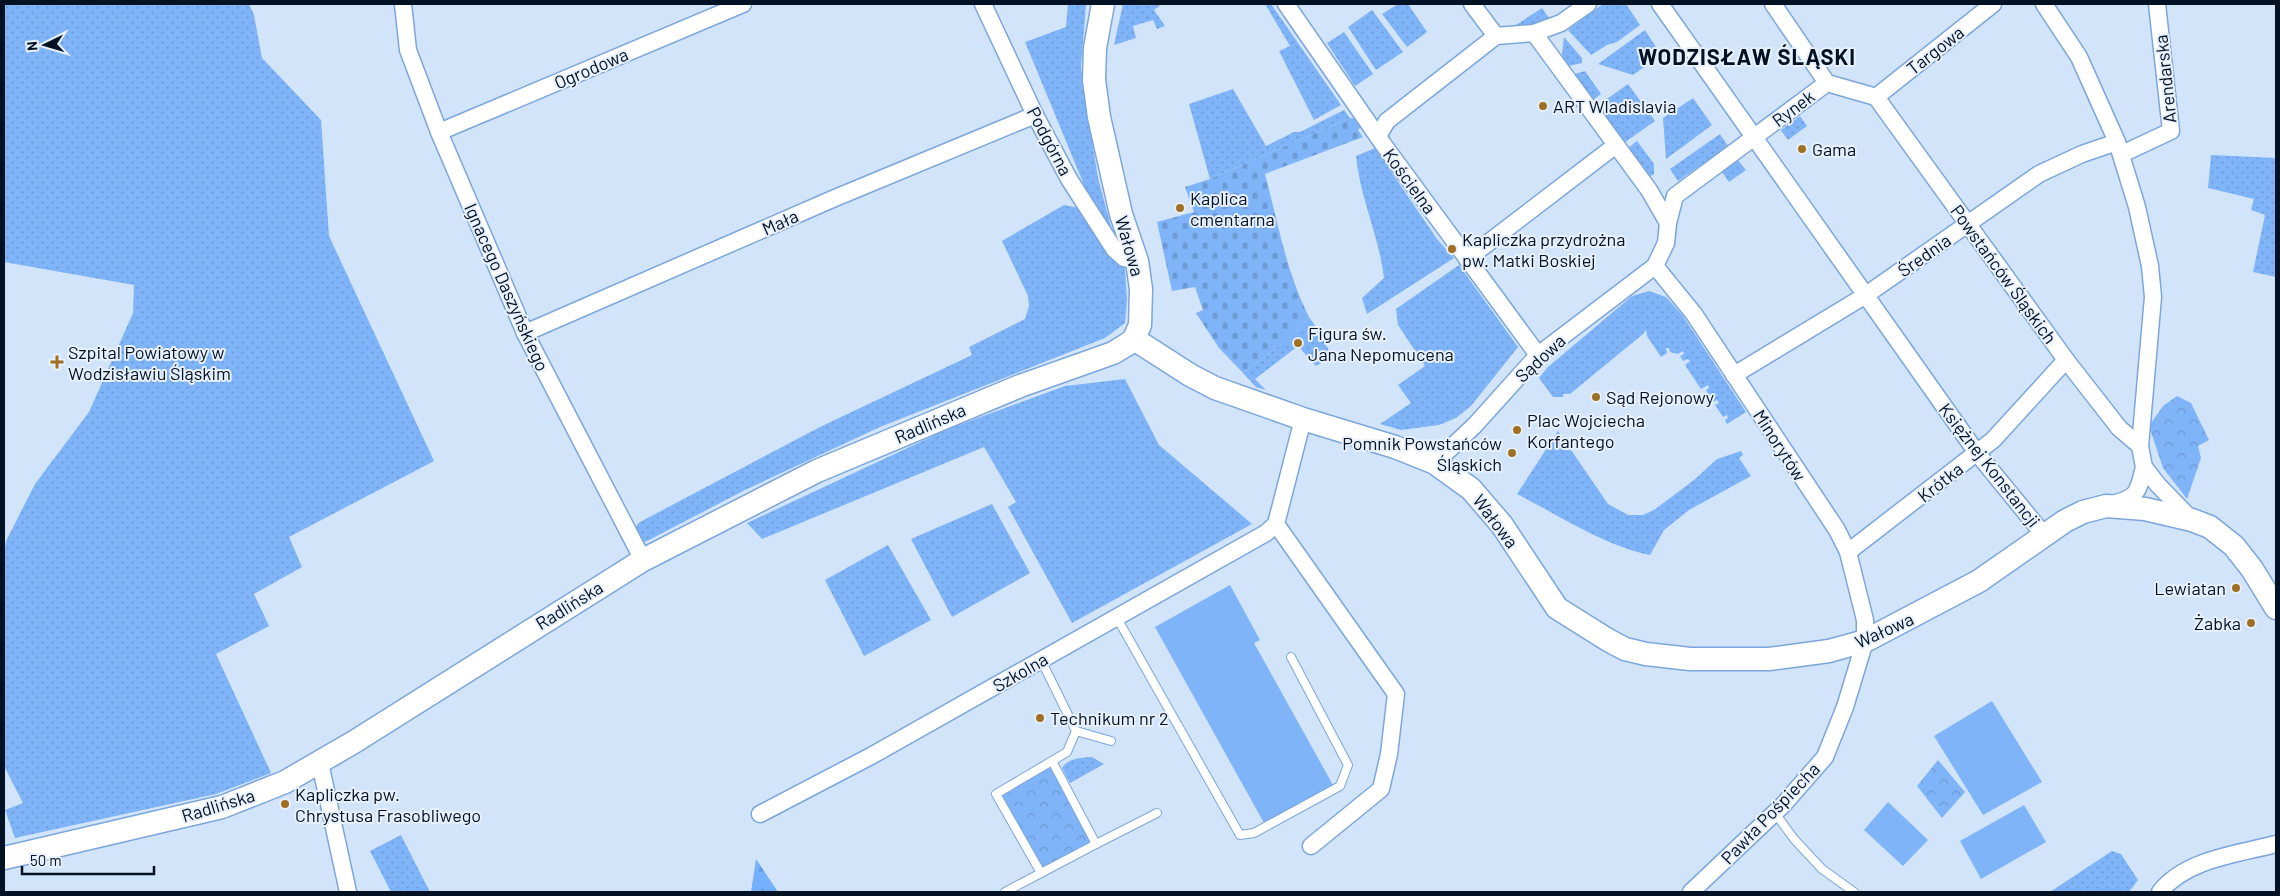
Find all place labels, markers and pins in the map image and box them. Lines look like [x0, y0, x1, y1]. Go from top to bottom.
place label: ART Wladislavia [1553, 95, 1677, 117]
marker: ART Wladislavia [1537, 100, 1549, 112]
place label: Gama [1812, 138, 1856, 160]
marker: Gama [1796, 143, 1808, 155]
place label: Kaplica cmentarna [1190, 187, 1275, 230]
marker: Kaplica cmentarna [1174, 202, 1186, 214]
place label: Kapliczka przydrożna pw. Matki Boskiej [1462, 228, 1626, 271]
marker: Kapliczka przydrożna pw. Matki Boskiej [1446, 243, 1458, 255]
place label: Figura św. Jana Nepomucena [1308, 322, 1454, 365]
marker: Figura św. Jana Nepomucena [1292, 337, 1304, 349]
place label: Szpital Powiatowy w Wodzisławiu Śląskim [68, 341, 231, 384]
marker: Szpital Powiatowy w Wodzisławiu Śląskim [50, 355, 64, 369]
place label: Sąd Rejonowy [1606, 386, 1714, 408]
marker: Sąd Rejonowy [1590, 391, 1602, 403]
place label: Plac Wojciecha Korfantego [1527, 409, 1645, 452]
marker: Plac Wojciecha Korfantego [1511, 424, 1523, 436]
place label: Pomnik Powstańców Śląskich [1342, 432, 1502, 475]
marker: Pomnik Powstańców Śląskich [1506, 447, 1518, 459]
place label: Lewiatan [2154, 577, 2226, 599]
marker: Lewiatan [2230, 582, 2242, 594]
place label: Żabka [2194, 612, 2241, 634]
marker: Żabka [2245, 617, 2257, 629]
place label: Technikum nr 2 [1050, 707, 1169, 729]
marker: Technikum nr 2 [1034, 712, 1046, 724]
place label: Kapliczka pw. Chrystusa Frasobliwego [295, 783, 481, 826]
marker: Kapliczka pw. Chrystusa Frasobliwego [279, 798, 291, 810]

